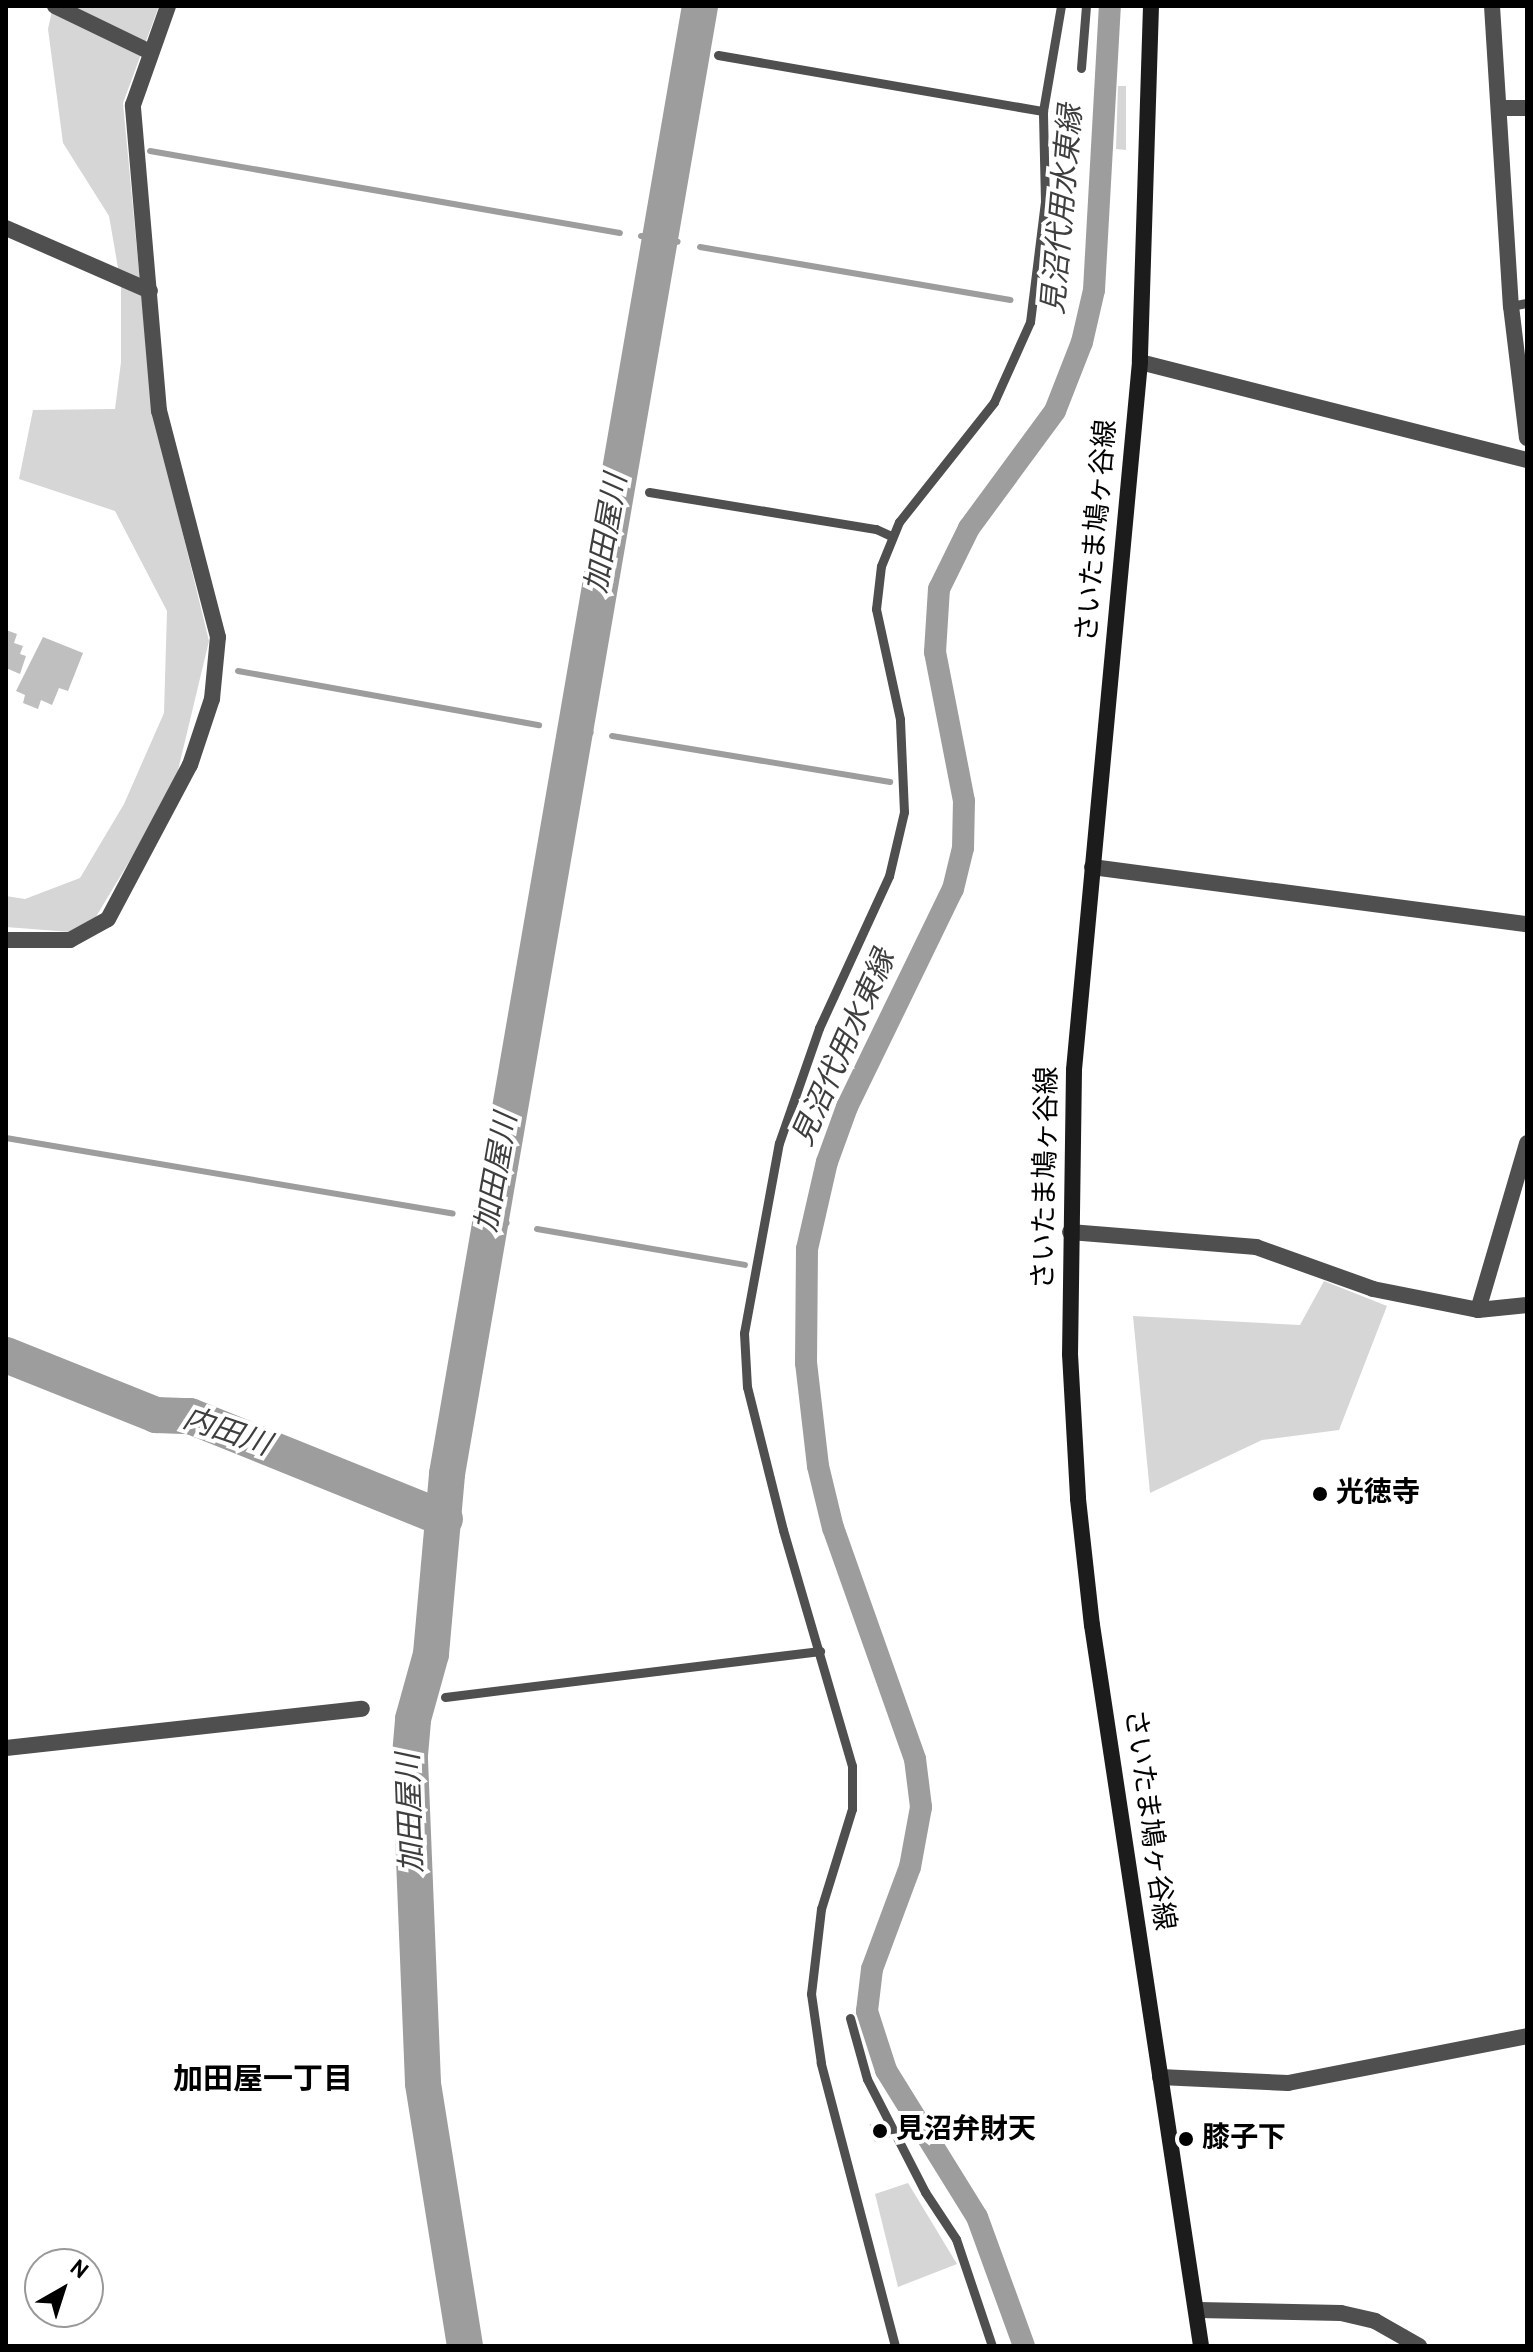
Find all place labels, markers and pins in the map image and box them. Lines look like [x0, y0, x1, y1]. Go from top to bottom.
place label: 光徳寺 [1336, 1477, 1420, 1511]
marker: 光徳寺 [1311, 1485, 1329, 1503]
place label: 見沼弁財天 [896, 2114, 1036, 2148]
marker: 見沼弁財天 [871, 2122, 889, 2140]
place label: 膝子下 [1202, 2122, 1286, 2156]
marker: 膝子下 [1177, 2130, 1195, 2148]

